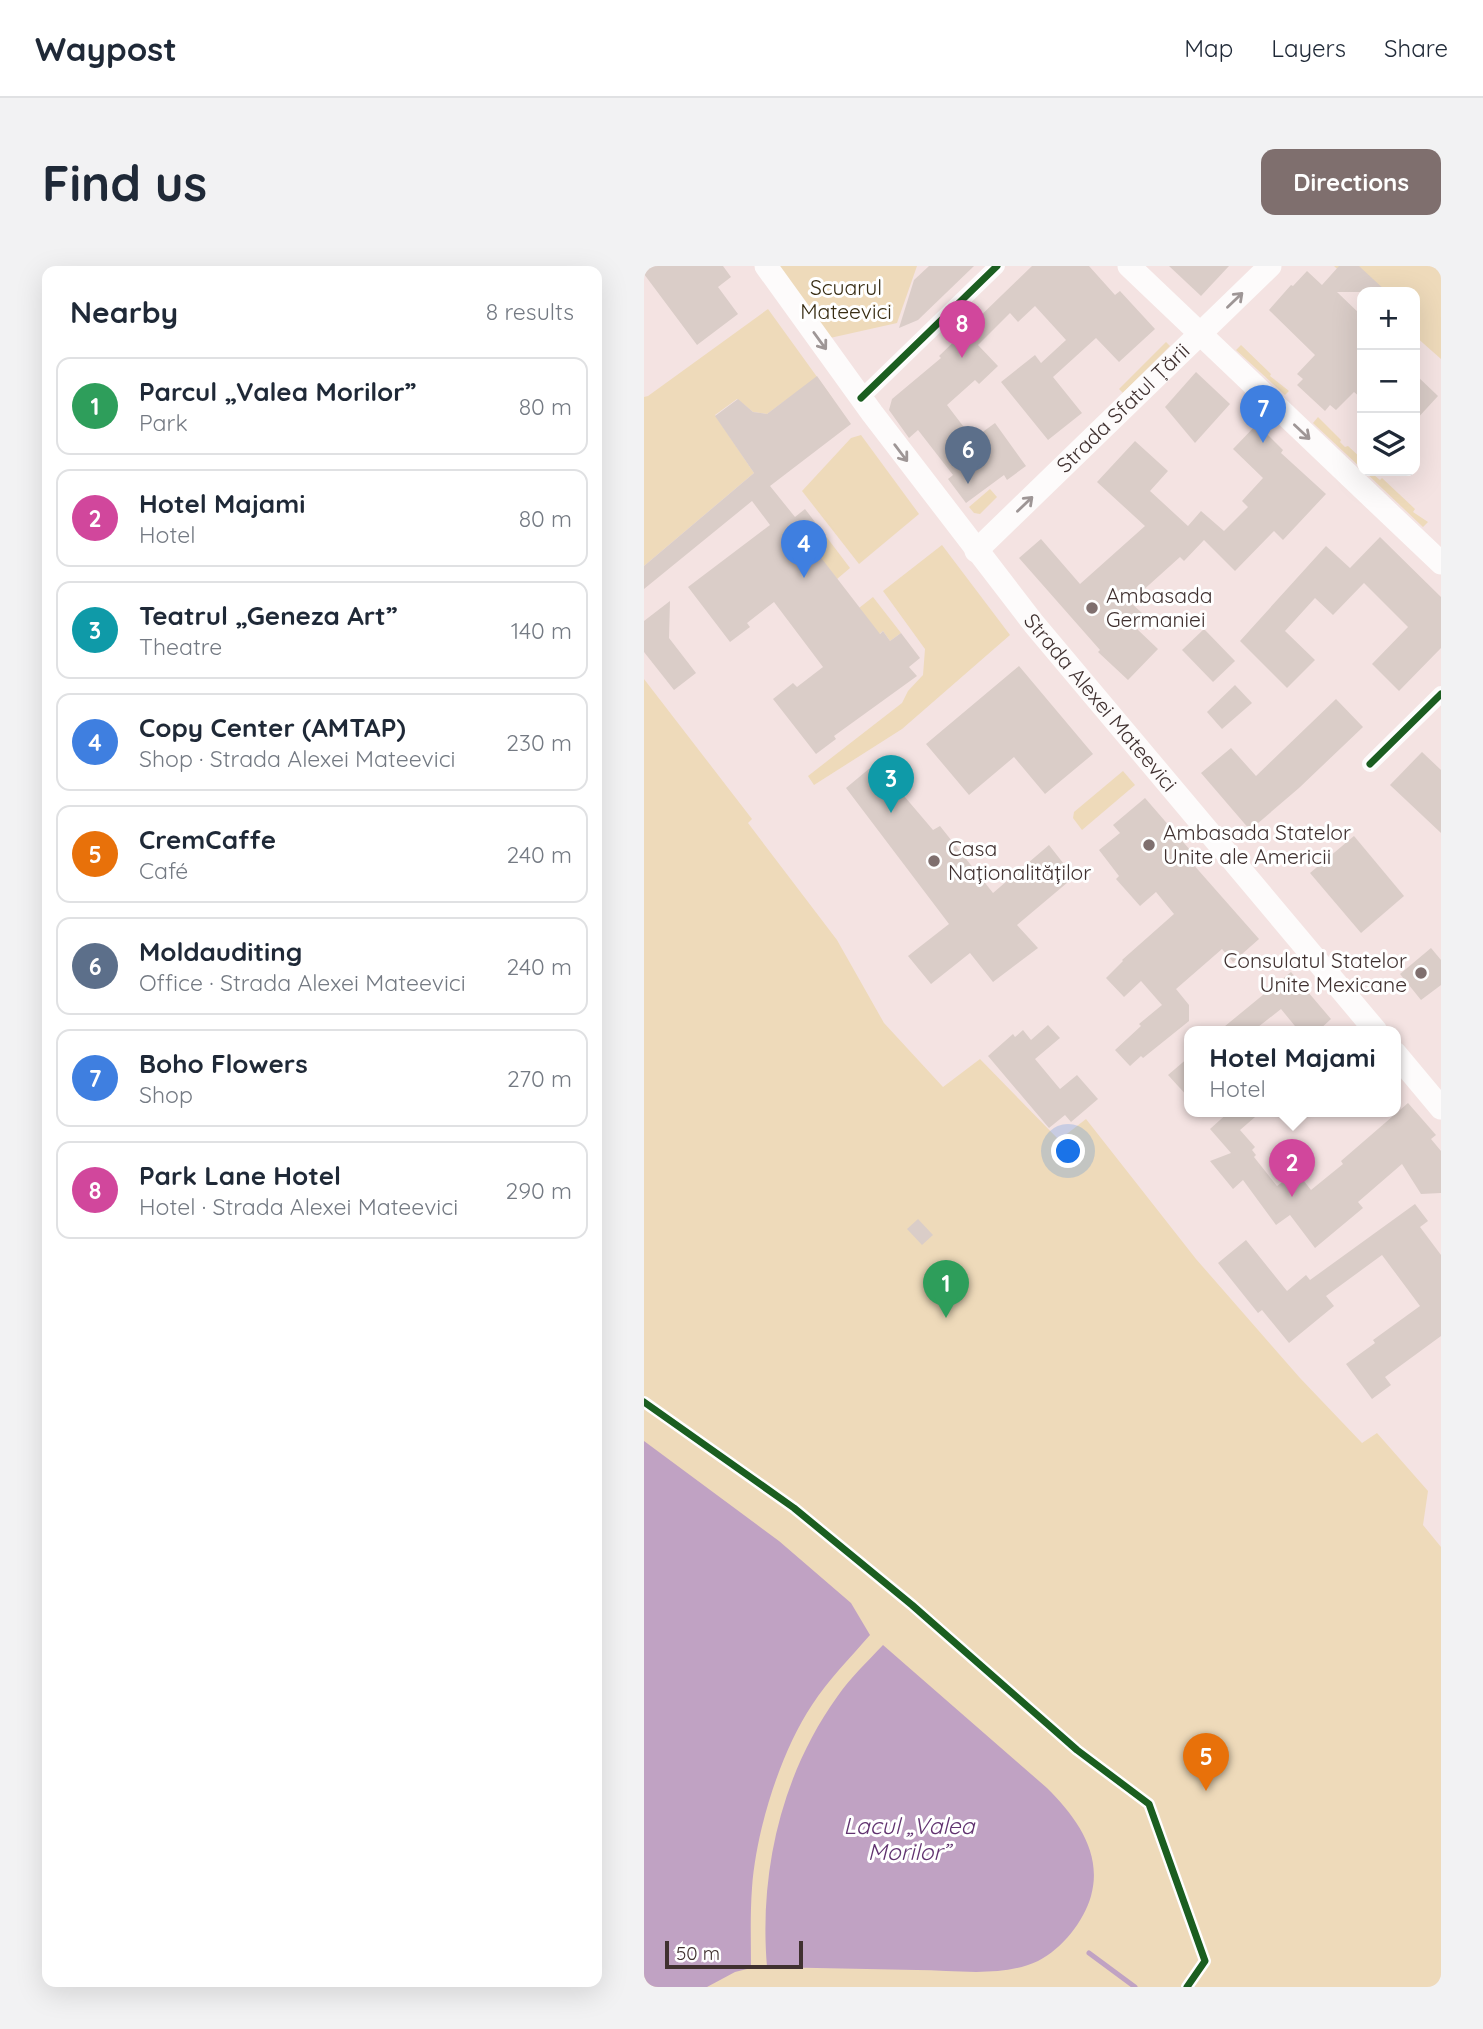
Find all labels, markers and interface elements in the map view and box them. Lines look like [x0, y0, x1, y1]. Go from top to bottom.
text: Waypost [35, 28, 177, 69]
text: Map [1184, 33, 1233, 63]
text: Layers [1271, 33, 1346, 63]
text: Share [1384, 33, 1448, 63]
button: Directions [1261, 149, 1441, 215]
text: Find us [42, 152, 207, 213]
park label: Scuarul Mateevici [800, 274, 892, 324]
map controls [1357, 287, 1420, 476]
button: + [1357, 287, 1420, 350]
one-way arrow [1226, 292, 1243, 309]
text: Nearby [70, 293, 178, 331]
text: 8 results [486, 297, 574, 326]
pin: 8 [939, 300, 985, 358]
one-way arrow [813, 331, 827, 350]
street label: Strada Sfatul Țării [1051, 337, 1194, 478]
button: − [1357, 350, 1420, 413]
text: Parcul „Valea Morilor” [139, 375, 416, 408]
pin: 7 [1240, 385, 1286, 443]
text: 1 [91, 392, 99, 421]
text: 80 m [519, 392, 572, 421]
text: Park [139, 408, 188, 437]
button: layers [1357, 413, 1420, 476]
one-way arrow [1294, 423, 1311, 440]
pin: 6 [945, 426, 991, 484]
one-way arrow [894, 443, 909, 461]
text: Hotel Majami [139, 487, 305, 520]
one-way arrow [1016, 495, 1033, 512]
text: 2 [88, 504, 102, 533]
text: 80 m [519, 504, 572, 533]
text: Hotel [139, 520, 195, 549]
pin: 4 [781, 520, 827, 578]
place label: Ambasada Germaniei [1106, 582, 1212, 632]
text: Teatrul „Geneza Art” [139, 599, 398, 632]
marker: Ambasada Germaniei [1084, 600, 1100, 616]
street label: Strada Alexei Mateevici [1019, 608, 1183, 796]
text: 3 [89, 616, 101, 645]
text: 140 m [511, 616, 572, 645]
text: Theatre [139, 632, 222, 661]
text: Copy Center (AMTAP) [139, 711, 406, 744]
text: 4 [88, 728, 102, 757]
text: 230 m [506, 728, 572, 757]
text: Shop · Strada Alexei Mateevici [139, 744, 456, 773]
pin: 3 [868, 755, 914, 813]
place label: Ambasada Statelor Unite ale Americii [1163, 819, 1351, 869]
text: CremCaffe [139, 823, 276, 856]
place label: Casa Naționalităților [948, 835, 1091, 885]
marker: Ambasada Statelor Unite ale Americii [1141, 837, 1157, 853]
text: 5 [88, 840, 102, 869]
text: 240 m [507, 840, 572, 869]
marker: Casa Naționalităților [926, 853, 942, 869]
text: Café [139, 856, 188, 885]
text: Moldauditing [139, 935, 302, 968]
place label: Consulatul Statelor Unite Mexicane [1224, 947, 1407, 997]
text: 6 [89, 952, 101, 981]
text: 240 m [507, 952, 572, 981]
marker: Consulatul Statelor Unite Mexicane [1413, 965, 1429, 981]
text: Office · Strada Alexei Mateevici [139, 968, 466, 997]
popup [1184, 1026, 1401, 1117]
text: Hotel Majami [1209, 1041, 1376, 1074]
text: Boho Flowers [139, 1047, 308, 1080]
text: 7 [89, 1064, 101, 1093]
text: 270 m [507, 1064, 572, 1093]
text: Hotel [1209, 1074, 1266, 1103]
text: Shop [139, 1080, 193, 1109]
your location [1051, 1134, 1085, 1168]
pin: 2 [1269, 1139, 1315, 1197]
text: Park Lane Hotel [139, 1159, 341, 1192]
text: 8 [89, 1176, 101, 1205]
text: 290 m [505, 1176, 572, 1205]
text: Hotel · Strada Alexei Mateevici [139, 1192, 458, 1221]
pin: 1 [923, 1260, 969, 1318]
pin: 5 [1183, 1733, 1229, 1791]
water label: Lacul „Valea Morilor” [843, 1811, 976, 1866]
scale bar [665, 1938, 803, 1970]
text: 50 m [676, 1941, 720, 1965]

